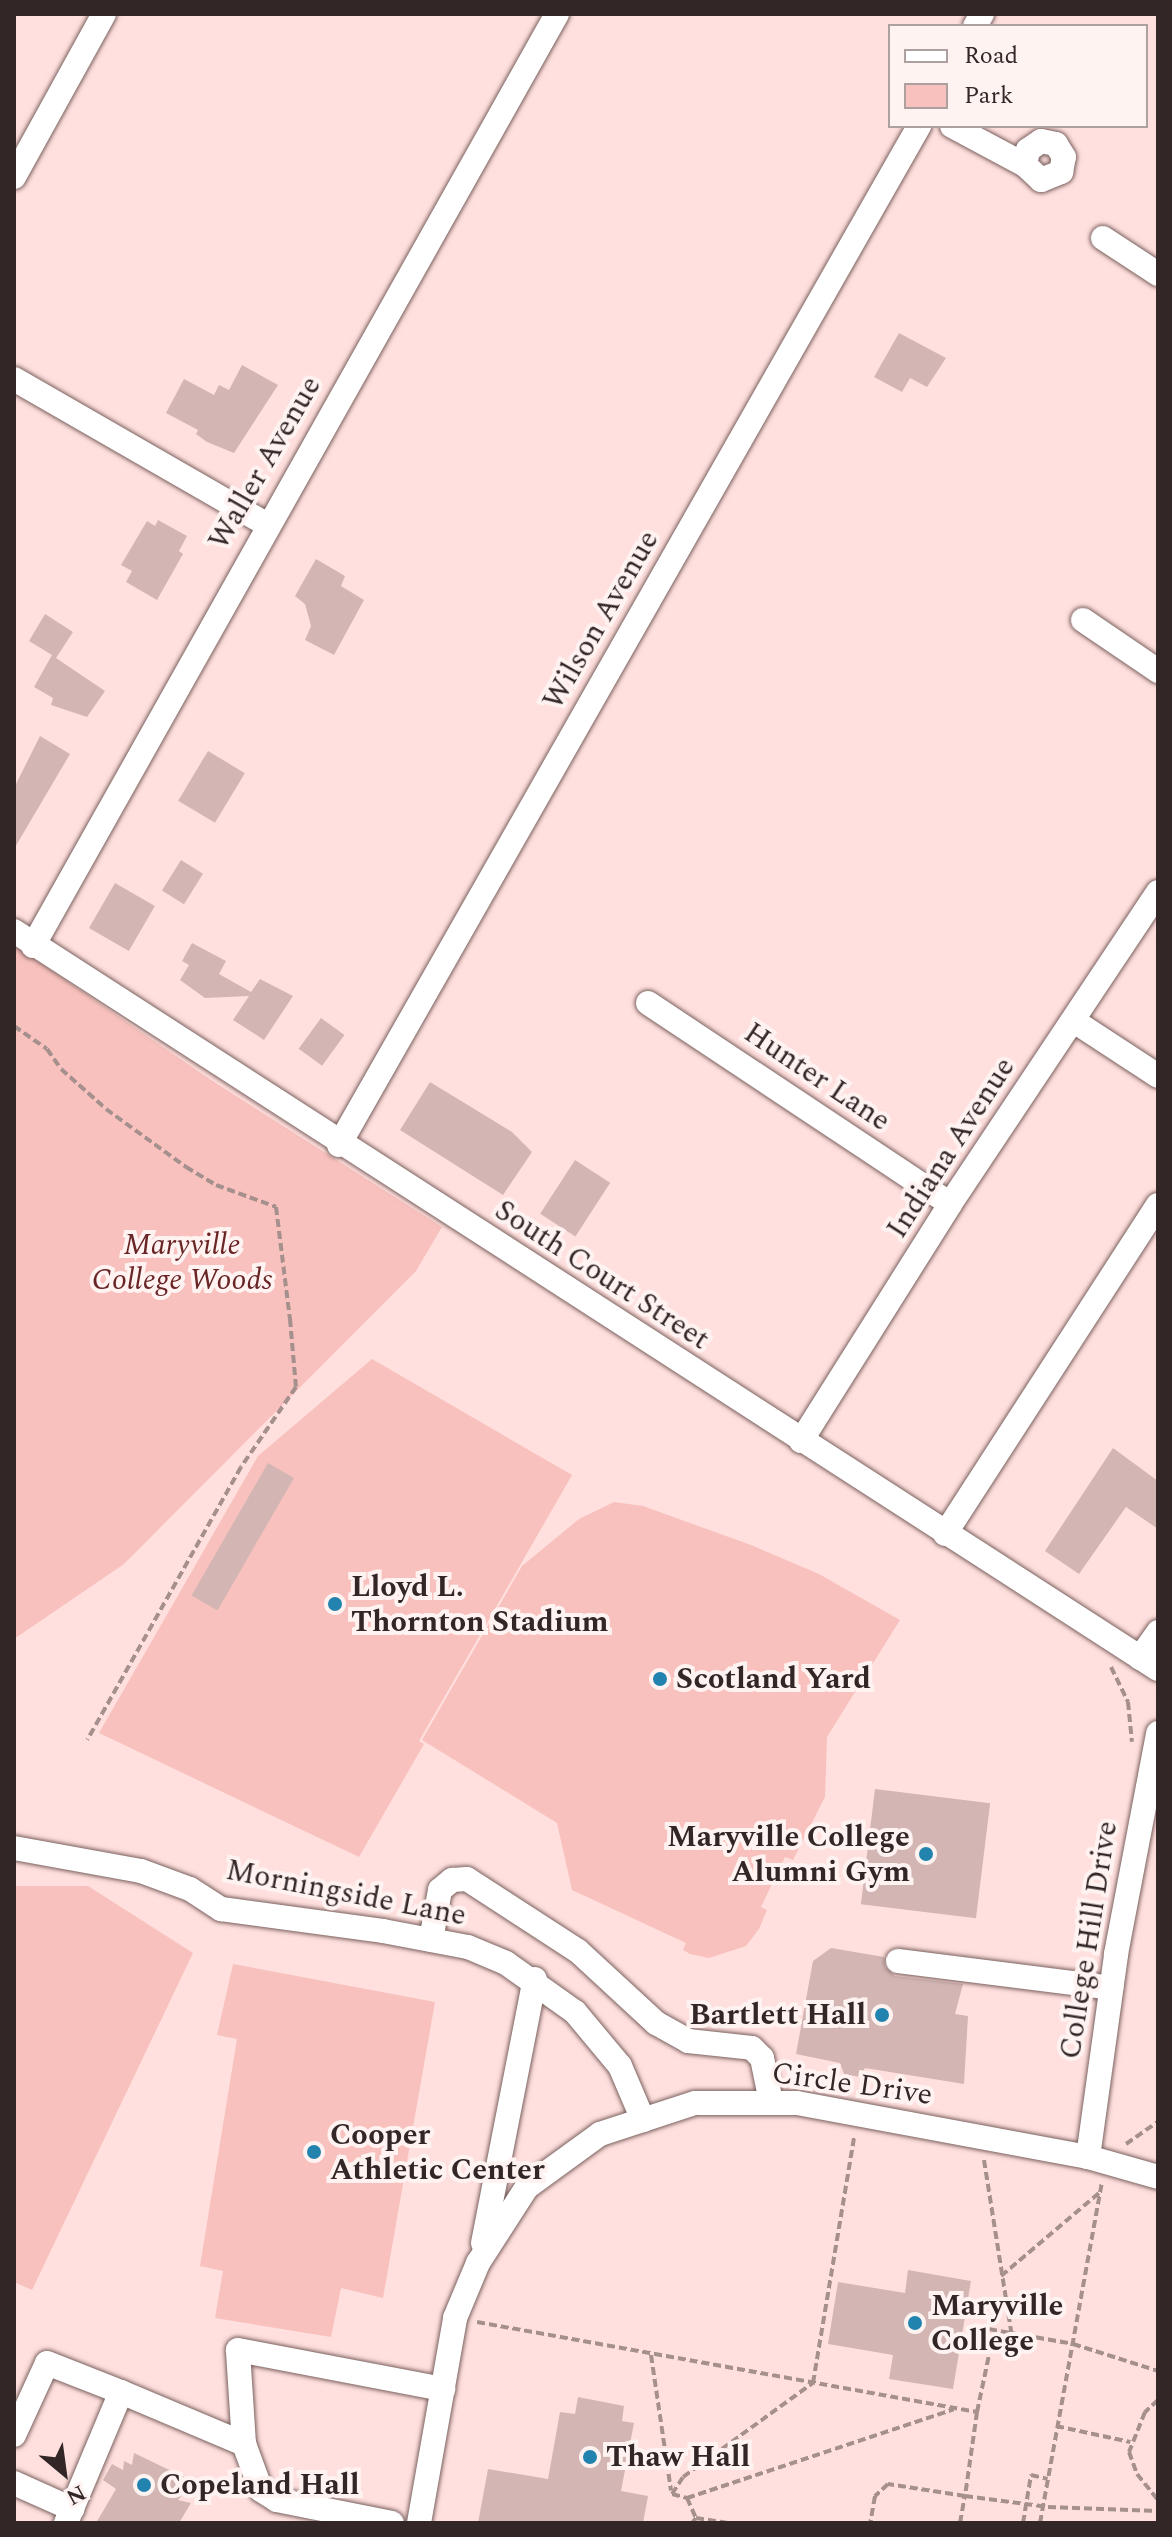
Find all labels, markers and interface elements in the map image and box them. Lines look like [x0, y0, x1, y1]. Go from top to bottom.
legend [888, 24, 1148, 128]
text: Road [964, 38, 1018, 74]
text: Park [964, 78, 1014, 114]
street label: Waller Avenue [201, 370, 329, 556]
street label: Wilson Avenue [535, 524, 667, 716]
street label: Hunter Lane [737, 1015, 897, 1139]
street label: Indiana Avenue [879, 1051, 1023, 1245]
street label: South Court Street [488, 1192, 716, 1358]
park label: Maryville College Woods [92, 1227, 272, 1298]
place label: Lloyd L. Thornton Stadium [351, 1569, 609, 1640]
marker: Lloyd L. Thornton Stadium [326, 1595, 344, 1613]
place label: Scotland Yard [676, 1661, 871, 1697]
marker: Scotland Yard [651, 1670, 669, 1688]
street label: College Hill Drive [1052, 1818, 1126, 2062]
place label: Maryville College Alumni Gym [667, 1819, 910, 1890]
marker: Maryville College Alumni Gym [917, 1845, 935, 1863]
street label: Morningside Lane [223, 1852, 469, 1934]
place label: Bartlett Hall [689, 1997, 866, 2033]
marker: Bartlett Hall [873, 2006, 891, 2024]
street label: Circle Drive [769, 2055, 935, 2113]
place label: Cooper Athletic Center [330, 2117, 545, 2188]
marker: Cooper Athletic Center [305, 2143, 323, 2161]
place label: Maryville College [931, 2288, 1063, 2358]
marker: Maryville College [906, 2314, 924, 2332]
north arrow [24, 2433, 104, 2513]
place label: Thaw Hall [606, 2439, 750, 2475]
marker: Thaw Hall [581, 2448, 599, 2466]
place label: Copeland Hall [160, 2467, 359, 2503]
text: N [60, 2476, 92, 2513]
marker: Copeland Hall [135, 2476, 153, 2494]

